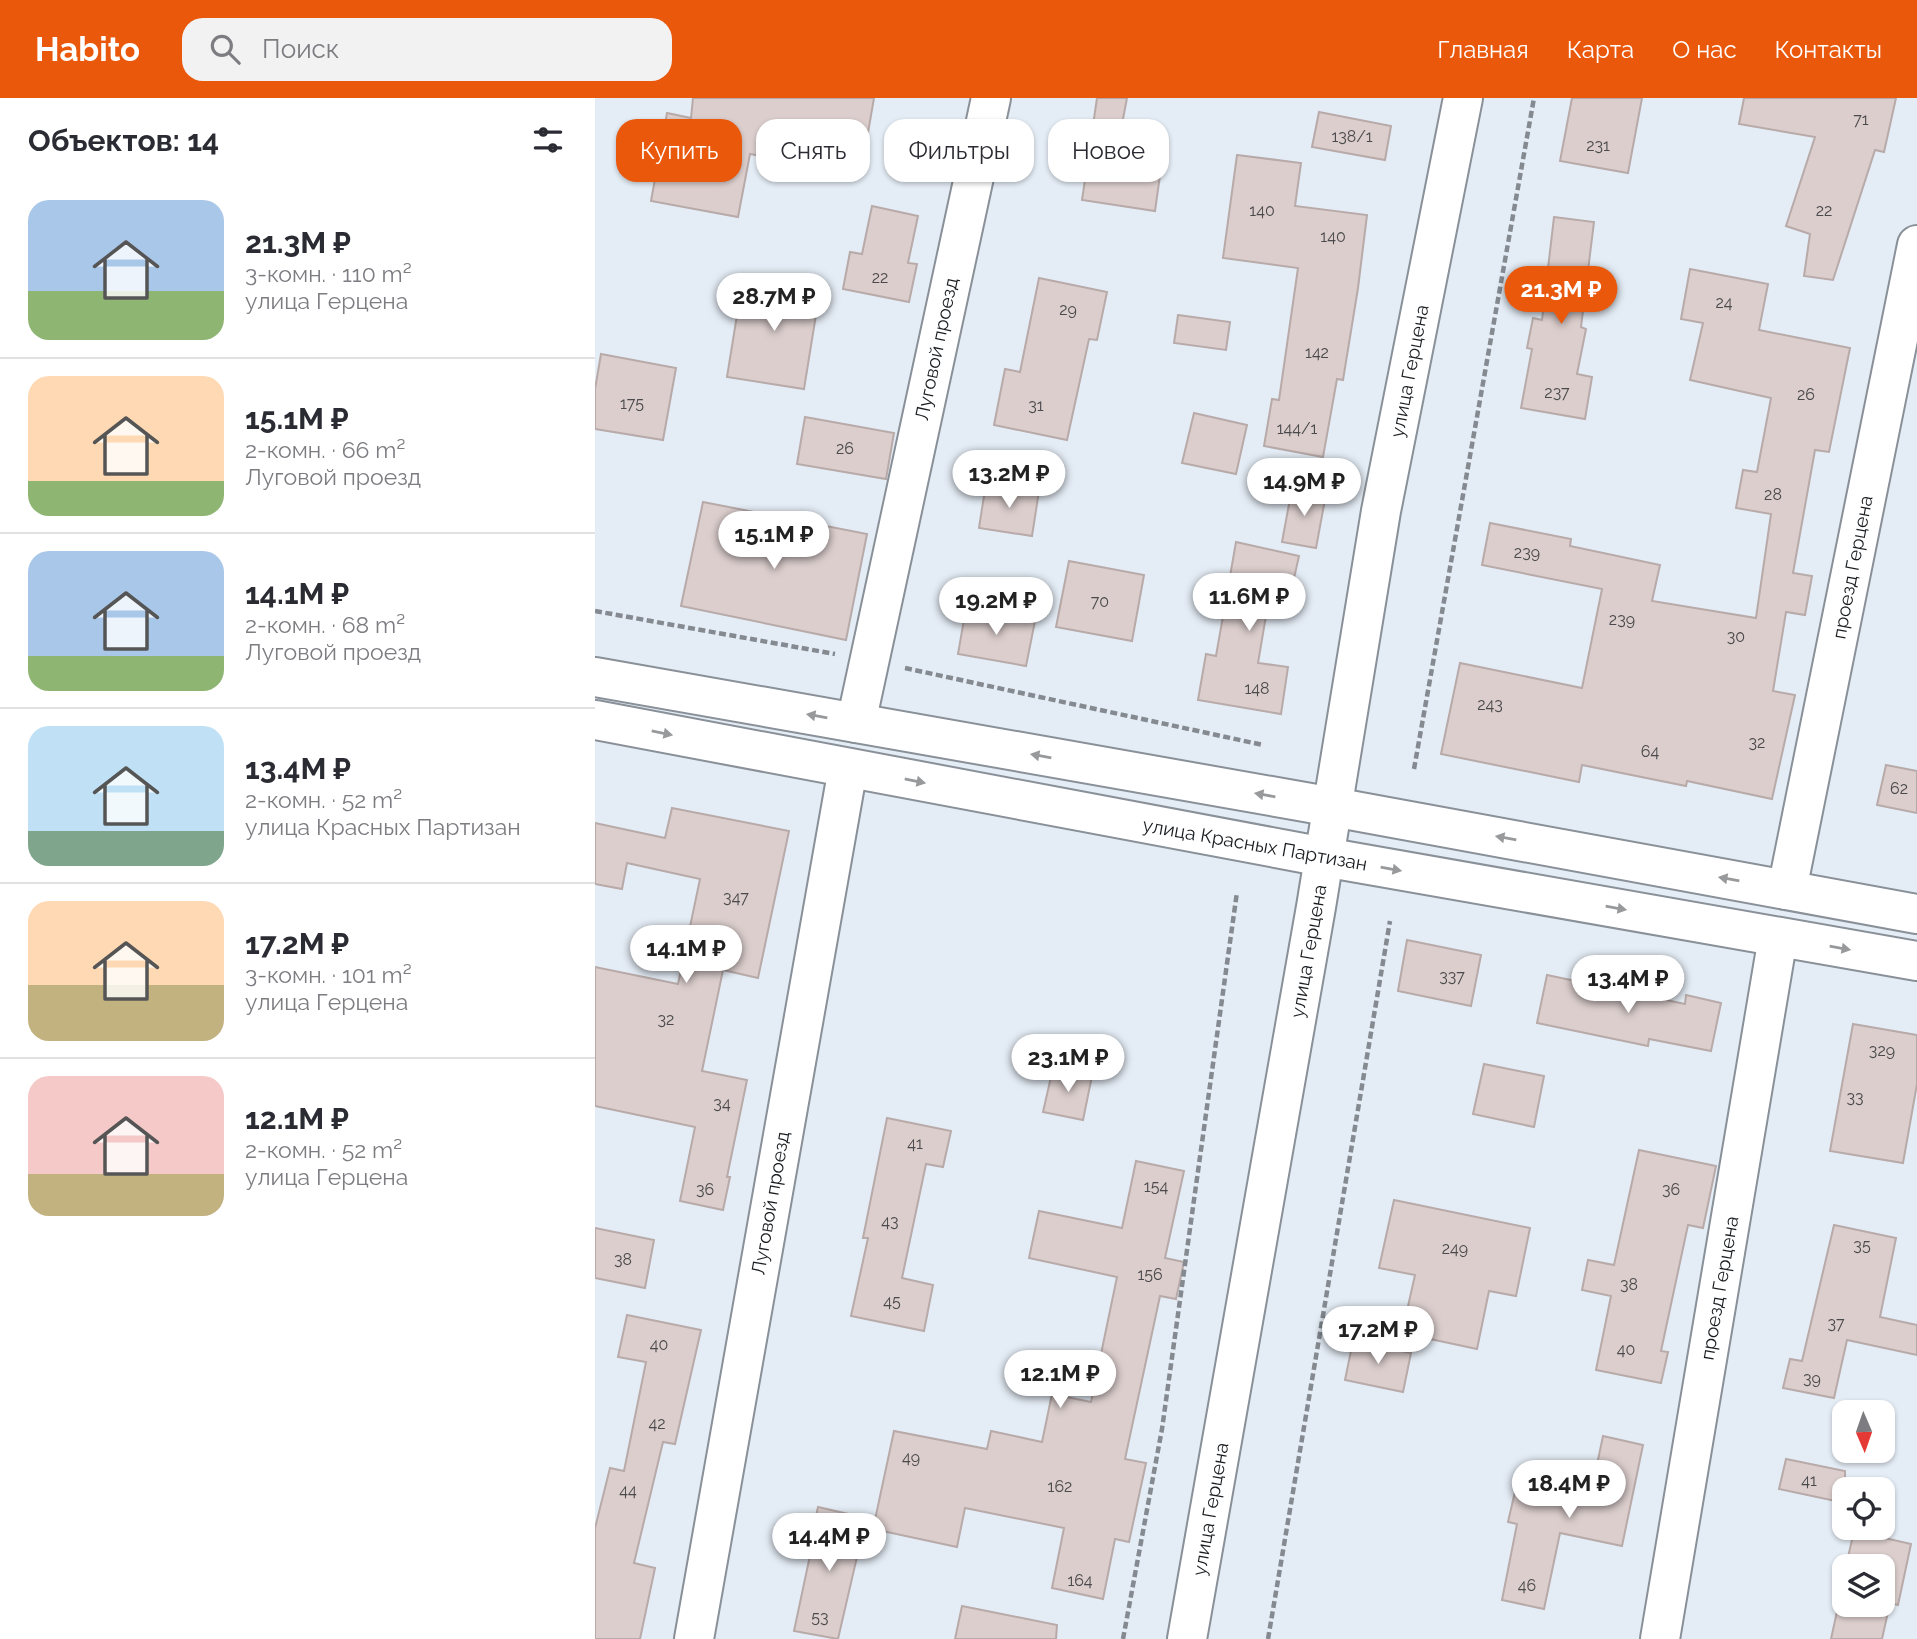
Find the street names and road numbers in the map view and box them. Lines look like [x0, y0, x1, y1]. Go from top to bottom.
street label: Луговой проезд [910, 276, 962, 422]
street label: улица Герцена [1385, 303, 1433, 439]
street label: проезд Герцена [1827, 493, 1877, 641]
street label: улица Красных Партизан [1141, 813, 1369, 875]
street label: улица Герцена [1285, 883, 1331, 1019]
street label: Луговой проезд [747, 1129, 793, 1277]
street label: проезд Герцена [1696, 1214, 1742, 1362]
street label: улица Герцена [1187, 1441, 1233, 1577]

